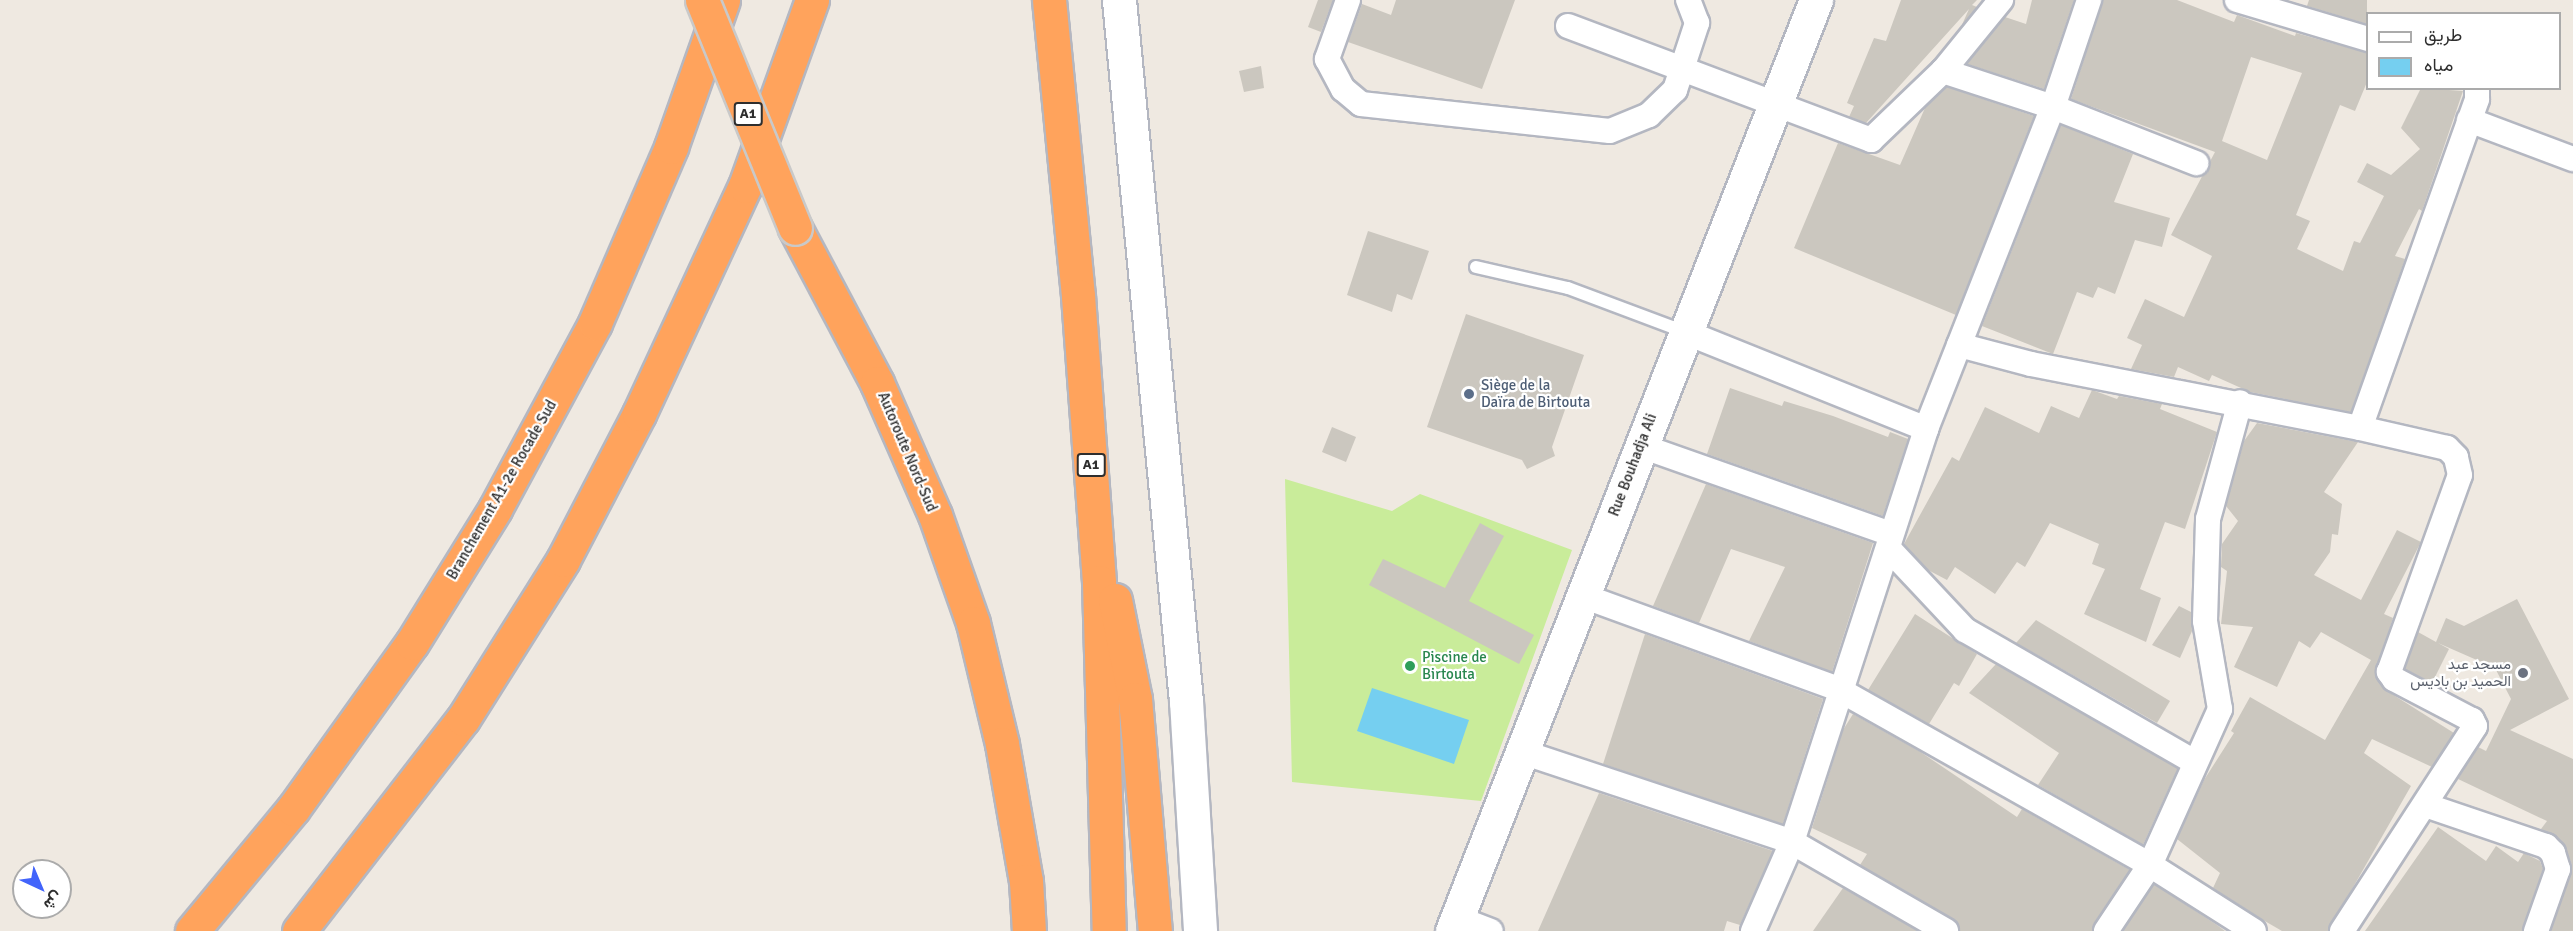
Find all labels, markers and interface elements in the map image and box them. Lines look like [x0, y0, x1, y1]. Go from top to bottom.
legend [2366, 12, 2561, 90]
text: طريق [2424, 24, 2462, 46]
text: مياه [2424, 54, 2453, 76]
road number: A1 [733, 103, 763, 125]
place label: Siège de la Daïra de Birtouta [1481, 376, 1590, 411]
marker: Siège de la Daïra de Birtouta [1462, 387, 1476, 401]
street label: Autoroute Nord-Sud [874, 389, 940, 515]
street label: Branchement A1-2e Rocade Sud [443, 397, 561, 583]
street label: Rue Bouhadja Ali [1605, 411, 1661, 519]
road number: A1 [1076, 454, 1106, 476]
place label: Piscine de Birtouta [1422, 648, 1487, 683]
place label: مسجد عبد الحميد بن باديس [2410, 655, 2511, 690]
marker: Piscine de Birtouta [1403, 659, 1417, 673]
marker: مسجد عبد الحميد بن باديس [2516, 666, 2530, 680]
north arrow [12, 859, 72, 919]
text: ش [39, 887, 67, 914]

